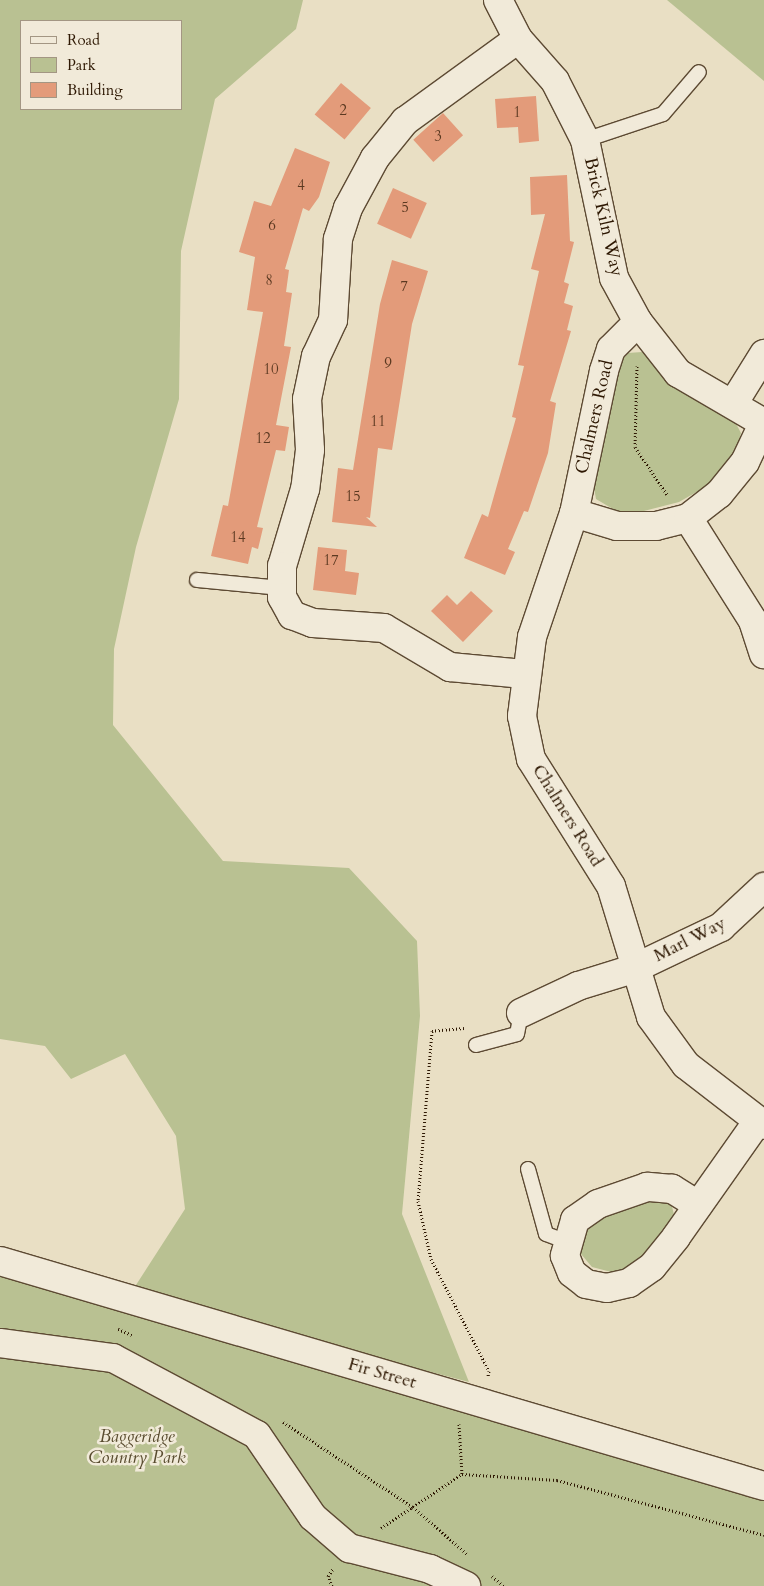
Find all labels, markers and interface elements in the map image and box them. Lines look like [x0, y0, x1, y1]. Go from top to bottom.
legend [20, 20, 182, 110]
text: Road [67, 30, 100, 50]
text: Park [67, 55, 96, 75]
text: Building [67, 80, 123, 100]
house number: 2 [339, 102, 347, 120]
house number: 1 [513, 104, 521, 122]
house number: 3 [434, 128, 442, 146]
street label: Brick Kiln Way [579, 155, 627, 279]
house number: 4 [297, 177, 305, 195]
house number: 5 [401, 199, 409, 217]
house number: 6 [268, 217, 276, 235]
house number: 8 [265, 272, 273, 290]
house number: 7 [400, 278, 408, 296]
house number: 9 [384, 355, 392, 373]
street label: Chalmers Road [571, 358, 619, 476]
house number: 10 [263, 361, 279, 379]
house number: 11 [370, 413, 386, 431]
house number: 12 [255, 430, 271, 448]
house number: 15 [345, 488, 361, 506]
house number: 14 [230, 529, 246, 547]
house number: 17 [323, 552, 339, 570]
street label: Chalmers Road [527, 761, 607, 871]
street label: Marl Way [650, 913, 730, 967]
street label: Fir Street [345, 1354, 419, 1394]
park label: Baggeridge Country Park [88, 1427, 186, 1470]

